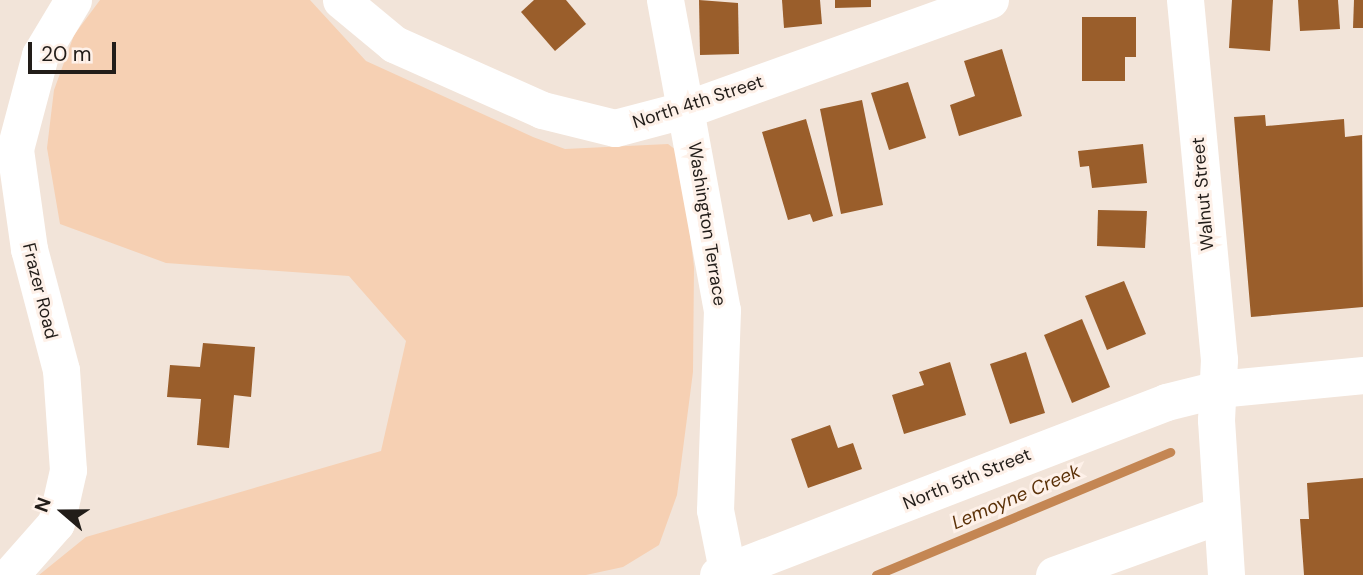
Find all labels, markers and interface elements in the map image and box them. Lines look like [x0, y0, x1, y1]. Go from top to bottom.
scale bar [32, 28, 119, 72]
text: 20 m [41, 40, 92, 68]
street label: North 4th Street [630, 71, 766, 133]
street label: Walnut Street [1187, 136, 1219, 252]
street label: Washington Terrace [683, 141, 731, 307]
street label: Frazer Road [18, 241, 62, 341]
street label: North 5th Street [900, 443, 1034, 515]
water label: Lemoyne Creek [948, 460, 1084, 534]
north arrow [28, 477, 98, 547]
text: N [29, 494, 57, 515]

